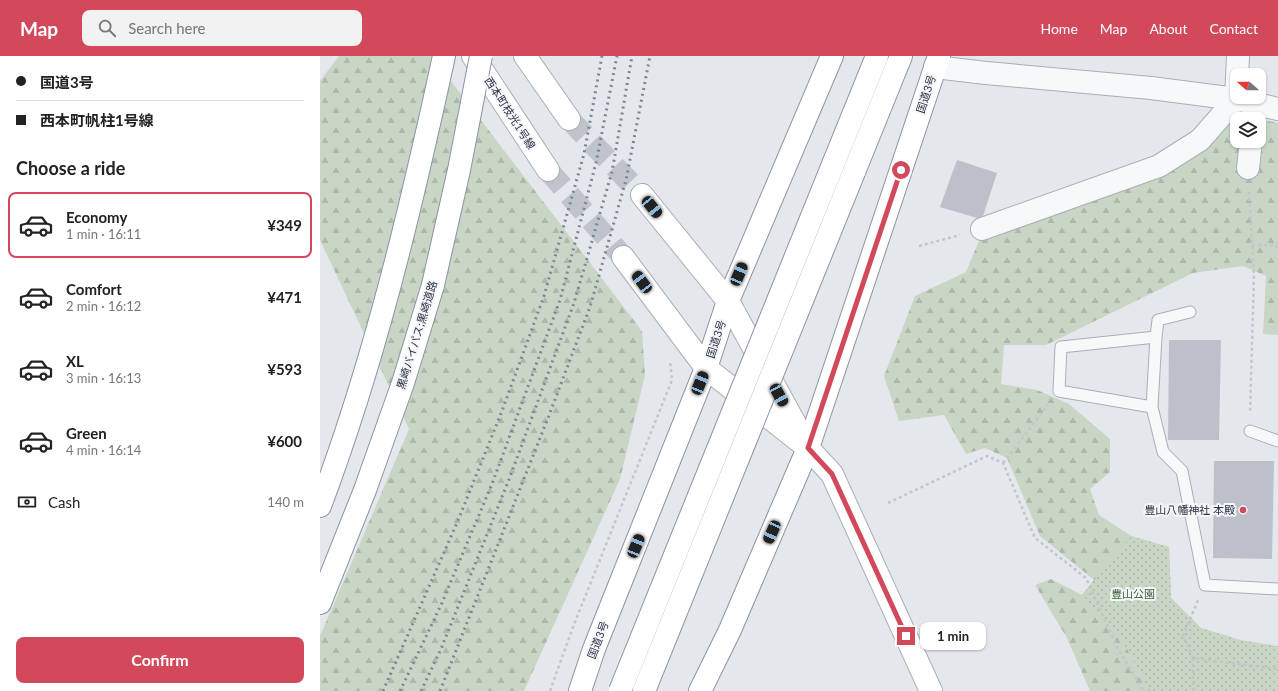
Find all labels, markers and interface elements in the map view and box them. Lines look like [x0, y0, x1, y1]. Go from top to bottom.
search box [82, 10, 362, 46]
text: Map [20, 17, 58, 40]
icon: search [96, 17, 118, 39]
text: Search here [128, 19, 206, 37]
text: Home [1040, 20, 1078, 37]
text: Map [1100, 20, 1127, 37]
text: About [1149, 20, 1187, 37]
text: Contact [1209, 20, 1258, 37]
north arrow [1230, 68, 1266, 104]
map controls [1230, 68, 1266, 148]
text: 国道3号 [40, 73, 94, 91]
street label: 国道3号 [913, 73, 938, 115]
street label: 西本町枝光1号線 [482, 74, 539, 151]
text: 西本町帆柱1号線 [40, 111, 154, 129]
button: layers [1230, 112, 1266, 148]
text: Choose a ride [16, 157, 125, 179]
route start [892, 161, 910, 179]
car [640, 194, 664, 220]
icon: car [18, 207, 54, 243]
text: Economy [66, 208, 127, 226]
text: ¥349 [267, 216, 302, 234]
text: 1 min · 16:11 [66, 226, 141, 242]
car [729, 261, 749, 287]
car [630, 269, 654, 295]
icon: car [18, 279, 54, 315]
street label: 黒崎バイパス;黒崎道路 [394, 279, 439, 391]
text: Comfort [66, 280, 122, 298]
text: ¥471 [267, 288, 302, 306]
text: 2 min · 16:12 [66, 298, 141, 314]
street label: 国道3号 [703, 318, 728, 360]
icon: car [18, 351, 54, 387]
text: XL [66, 352, 84, 370]
text: ¥593 [267, 360, 302, 378]
text: 3 min · 16:13 [66, 370, 141, 386]
car [690, 370, 710, 396]
car [768, 382, 790, 408]
icon: car [18, 423, 54, 459]
text: Green [66, 424, 107, 442]
text: ¥600 [267, 432, 302, 450]
text: 4 min · 16:14 [66, 442, 141, 458]
icon: cash [16, 491, 38, 513]
text: Cash [48, 493, 80, 511]
text: 140 m [267, 494, 304, 510]
place label: 豊山八幡神社 本殿 [1144, 503, 1235, 516]
marker: 豊山八幡神社 本殿 [1238, 505, 1248, 515]
car [762, 519, 782, 545]
car [626, 533, 646, 559]
park label: 豊山公園 [1111, 587, 1155, 600]
street label: 国道3号 [584, 619, 611, 661]
callout: 1 min [920, 622, 986, 650]
route end [897, 627, 915, 645]
text: 1 min [937, 628, 969, 644]
button: Confirm [16, 637, 304, 683]

